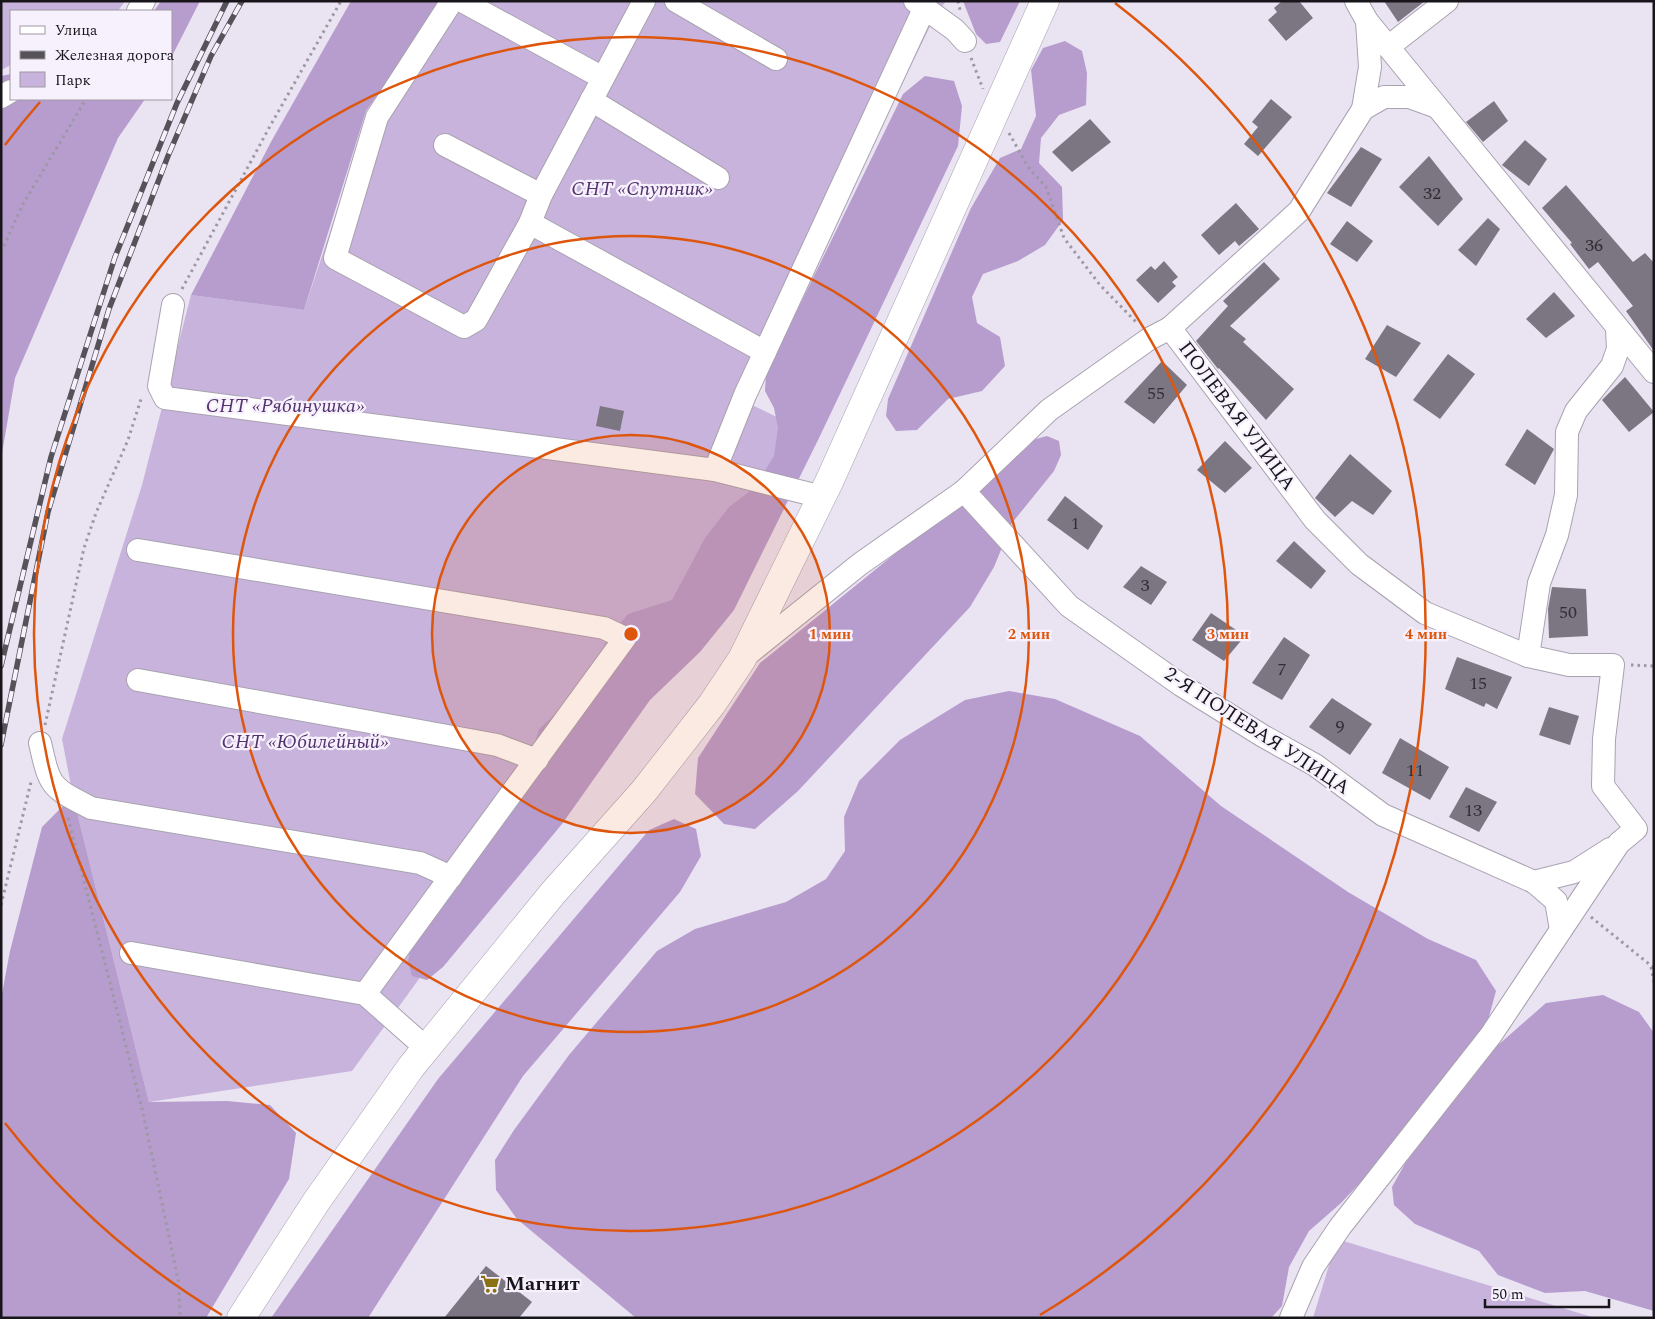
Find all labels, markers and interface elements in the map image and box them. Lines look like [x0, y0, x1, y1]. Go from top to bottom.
legend [10, 10, 172, 100]
text: Улица [55, 19, 98, 42]
text: Железная дорога [55, 44, 175, 67]
text: Парк [55, 69, 91, 92]
park label: СНТ «Спутник» [571, 174, 713, 204]
house number: 32 [1423, 180, 1441, 207]
house number: 36 [1585, 232, 1603, 259]
street label: ПОЛЕВАЯ УЛИЦА [1171, 335, 1303, 497]
house number: 55 [1147, 380, 1165, 407]
park label: СНТ «Рябинушка» [206, 391, 365, 421]
house number: 1 [1071, 510, 1080, 537]
house number: 3 [1141, 572, 1150, 599]
house number: 50 [1559, 599, 1577, 626]
text: 1 мин [809, 623, 851, 646]
text: 2 мин [1008, 623, 1050, 646]
text: 3 мин [1207, 623, 1249, 646]
text: 4 мин [1405, 623, 1447, 646]
centre of rings [622, 625, 640, 643]
house number: 7 [1278, 656, 1287, 683]
street label: 2-Я ПОЛЕВАЯ УЛИЦА [1158, 659, 1356, 803]
house number: 15 [1469, 670, 1487, 697]
house number: 9 [1336, 713, 1345, 740]
park label: СНТ «Юбилейный» [222, 727, 389, 757]
house number: 11 [1406, 757, 1424, 784]
house number: 13 [1464, 797, 1482, 824]
place label: Магнит [505, 1269, 580, 1299]
supermarket icon: Магнит [479, 1273, 501, 1295]
scale bar [1485, 1276, 1609, 1308]
text: 50 m [1492, 1283, 1524, 1306]

